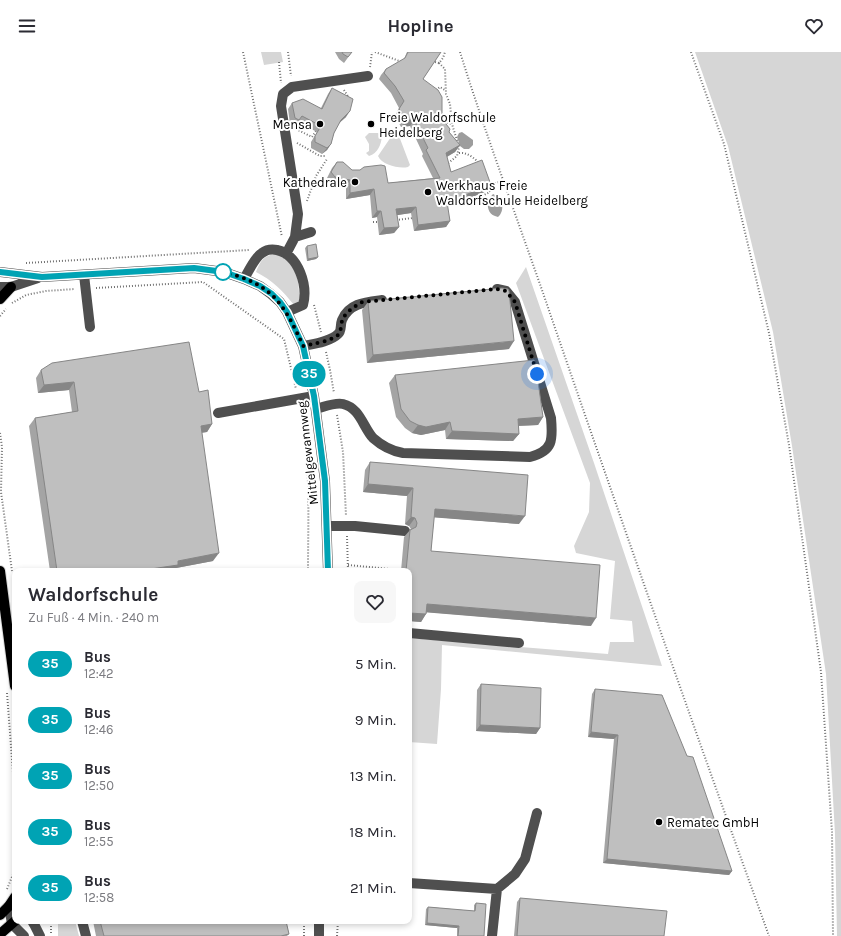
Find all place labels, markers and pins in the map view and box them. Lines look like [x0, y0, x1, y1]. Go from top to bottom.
place label: Freie Waldorfschule Heidelberg [379, 110, 496, 140]
place label: Mensa [272, 117, 312, 132]
marker: Mensa [315, 119, 325, 129]
marker: Freie Waldorfschule Heidelberg [366, 119, 376, 129]
place label: Kathedrale [283, 175, 347, 190]
marker: Kathedrale [350, 177, 360, 187]
place label: Werkhaus Freie Waldorfschule Heidelberg [436, 178, 588, 208]
marker: Werkhaus Freie Waldorfschule Heidelberg [423, 187, 433, 197]
unlabelled marker [214, 263, 232, 281]
place label: Rematec GmbH [667, 815, 759, 830]
marker: Rematec GmbH [654, 817, 664, 827]

